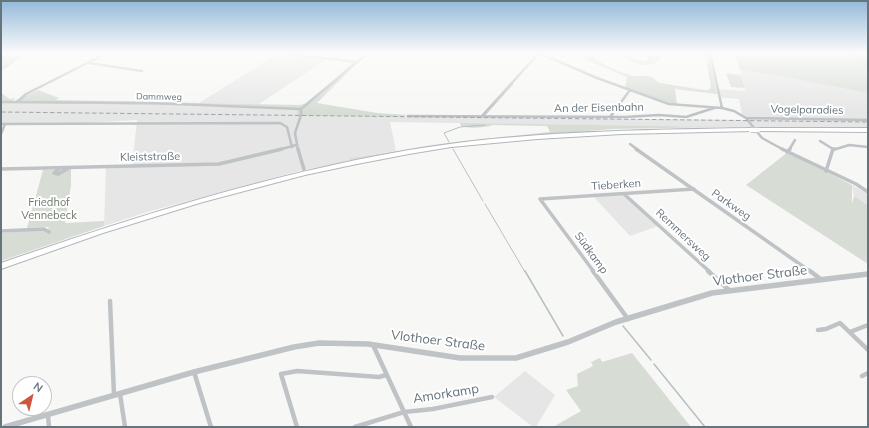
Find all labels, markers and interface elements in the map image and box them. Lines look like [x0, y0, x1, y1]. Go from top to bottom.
street label: Dammweg [136, 91, 182, 103]
street label: An der Eisenbahn [554, 101, 644, 115]
street label: Vogelparadies [770, 103, 844, 117]
street label: Kleiststraße [120, 150, 180, 164]
street label: Tieberken [591, 177, 641, 193]
street label: Parkweg [709, 187, 753, 223]
park label: Friedhof Vennebeck [21, 196, 77, 222]
street label: Remmersweg [653, 206, 713, 264]
street label: Südkamp [571, 230, 611, 276]
street label: Vlothoer Straße [712, 262, 808, 290]
street label: Vlothoer Straße [390, 327, 486, 355]
north arrow [12, 376, 52, 416]
text: N [31, 379, 46, 395]
street label: Amorkamp [412, 381, 480, 407]

